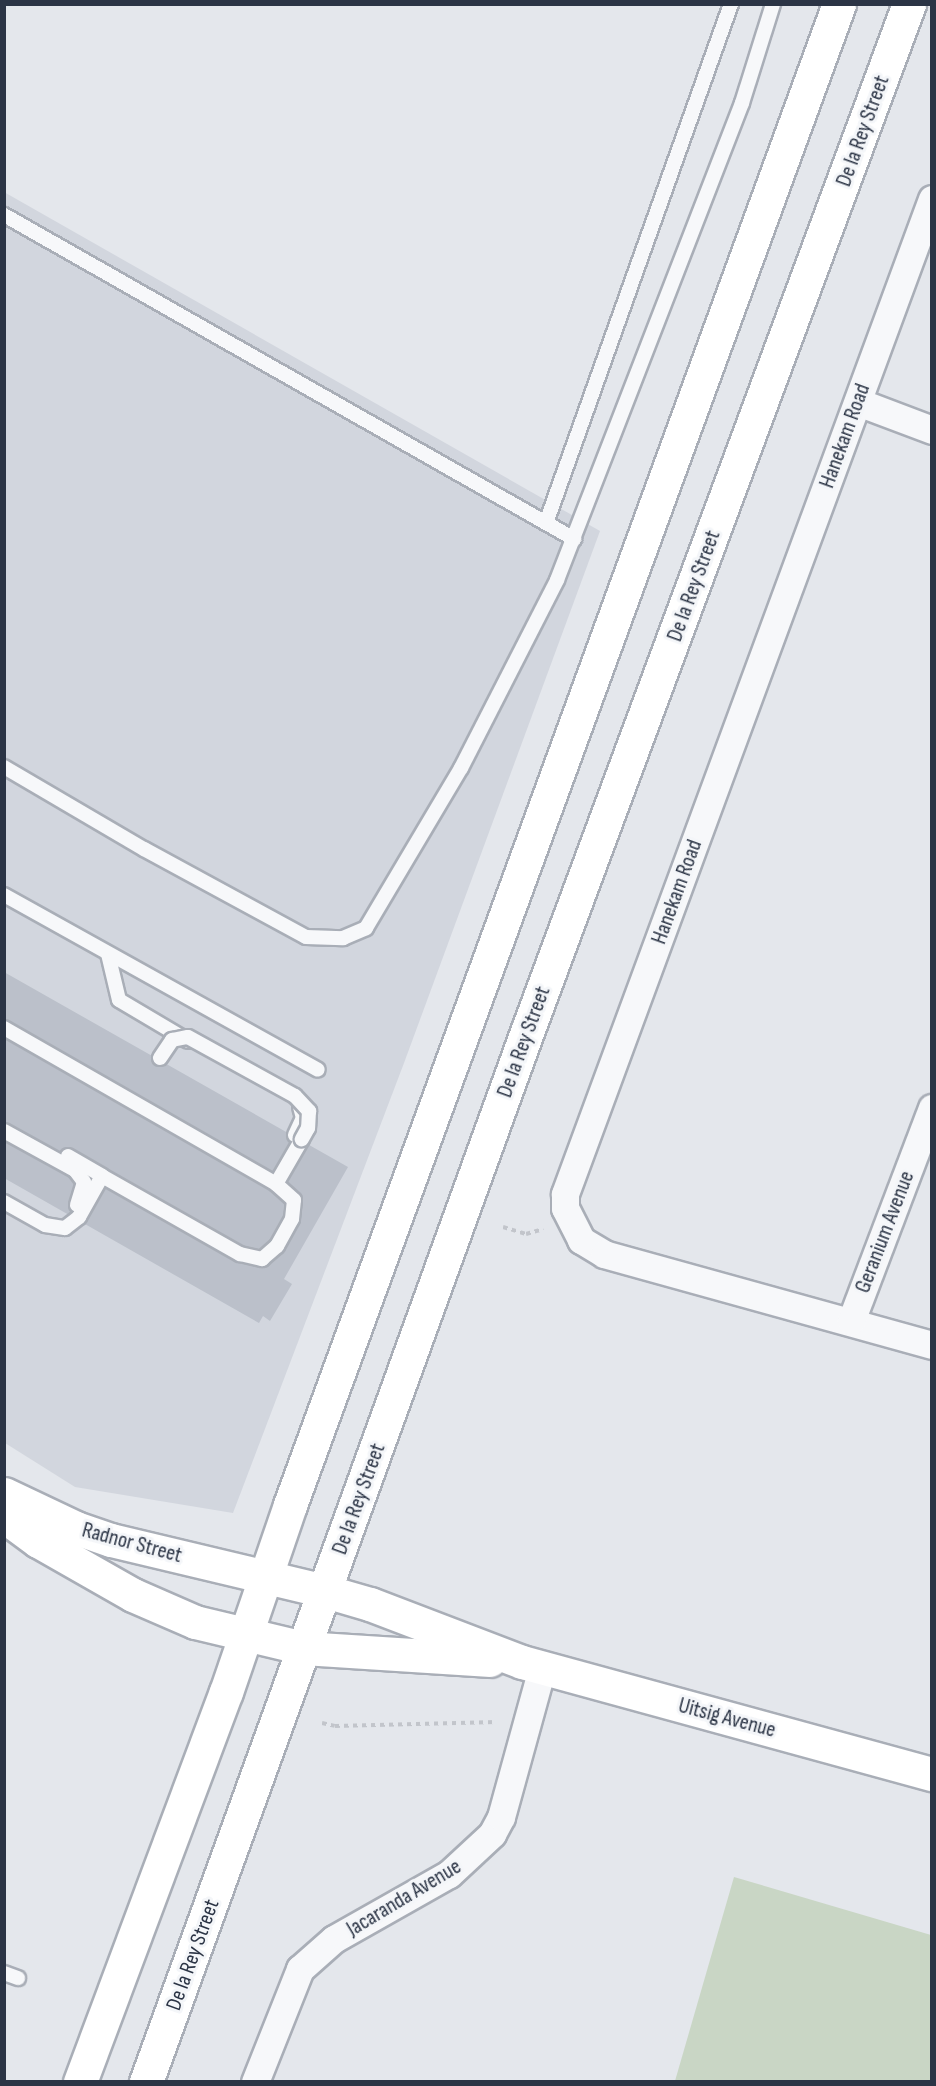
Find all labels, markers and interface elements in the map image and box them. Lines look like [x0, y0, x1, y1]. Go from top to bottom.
street label: De la Rey Street [831, 72, 895, 190]
street label: Hanekam Road [814, 380, 876, 492]
street label: De la Rey Street [662, 527, 726, 645]
street label: Hanekam Road [646, 836, 708, 948]
street label: De la Rey Street [492, 983, 556, 1101]
street label: Geranium Avenue [850, 1167, 920, 1297]
street label: De la Rey Street [327, 1440, 391, 1558]
street label: Radnor Street [79, 1517, 185, 1569]
street label: Uitsig Avenue [675, 1692, 779, 1744]
street label: Jacaranda Avenue [342, 1854, 466, 1942]
street label: De la Rey Street [161, 1896, 225, 2014]

